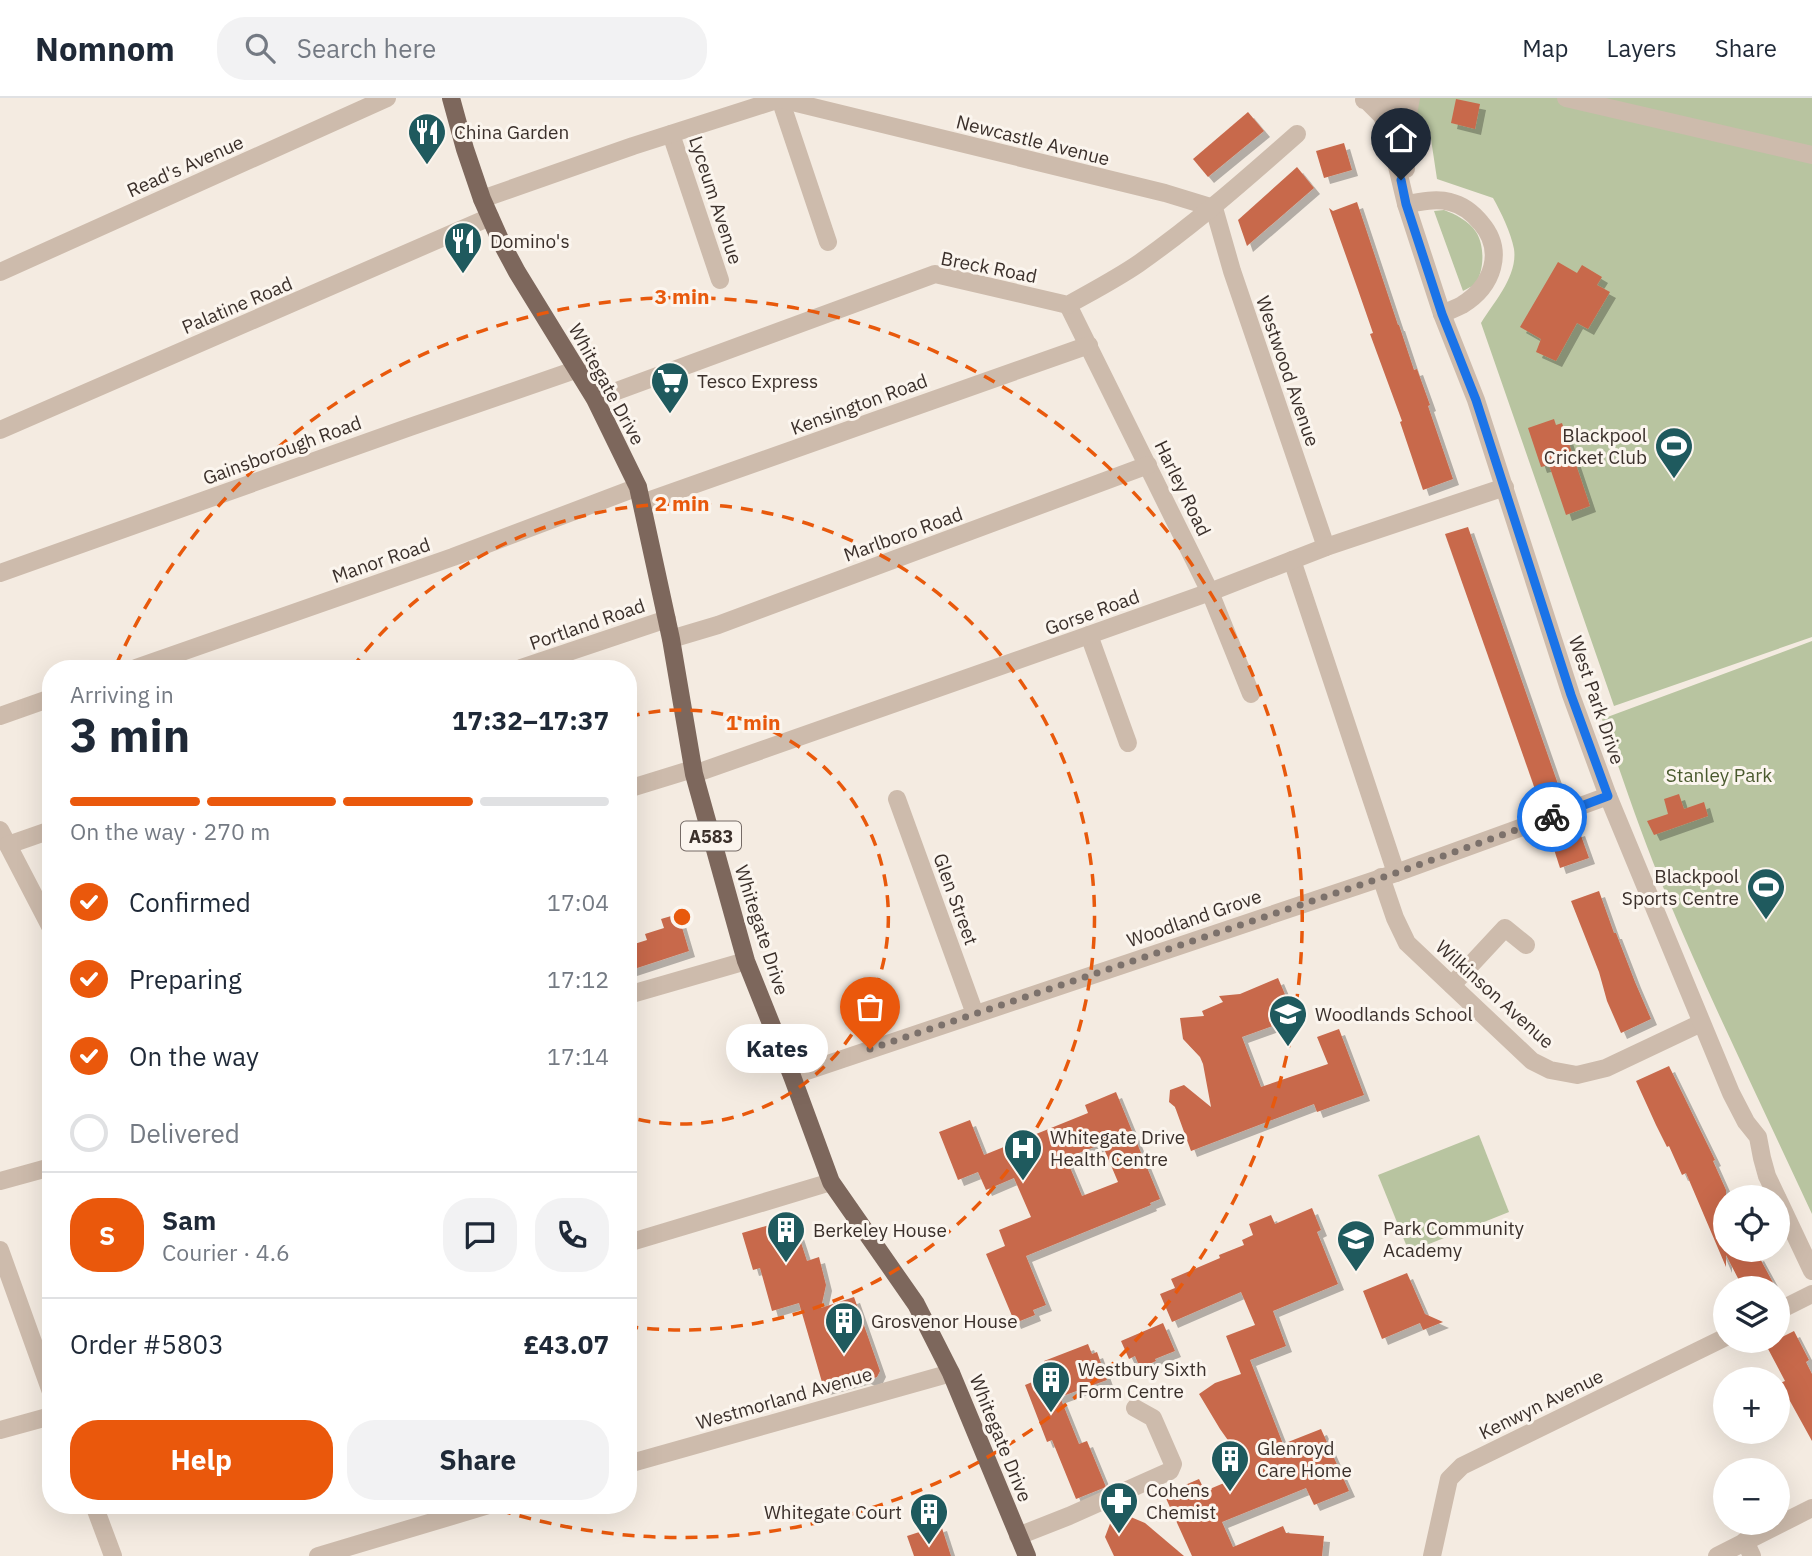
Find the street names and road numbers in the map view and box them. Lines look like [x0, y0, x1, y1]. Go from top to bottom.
street label: Newcastle Avenue [954, 109, 1112, 171]
street label: Read's Avenue [123, 130, 247, 202]
street label: Lyceum Avenue [684, 133, 748, 267]
street label: Breck Road [939, 246, 1039, 288]
street label: Palatine Road [178, 271, 296, 339]
street label: Westwood Avenue [1251, 293, 1325, 449]
street label: Whitegate Drive [564, 319, 650, 449]
street label: Kensington Road [787, 368, 931, 440]
street label: Gainsborough Road [199, 410, 365, 490]
street label: Harley Road [1149, 436, 1217, 540]
street label: Marlboro Road [840, 501, 966, 567]
street label: Manor Road [329, 532, 433, 588]
street label: Gorse Road [1042, 584, 1142, 640]
street label: Portland Road [526, 593, 648, 655]
street label: West Park Drive [1564, 633, 1630, 767]
road number: A583 [681, 822, 741, 850]
street label: Glen Street [928, 850, 984, 948]
street label: Whitegate Drive [730, 862, 794, 998]
street label: Woodland Grove [1124, 884, 1264, 952]
street label: Wilkinson Avenue [1431, 935, 1559, 1053]
street label: Westmorland Avenue [693, 1361, 875, 1435]
street label: Kenwyn Avenue [1475, 1364, 1607, 1444]
street label: Whitegate Drive [965, 1371, 1037, 1505]

